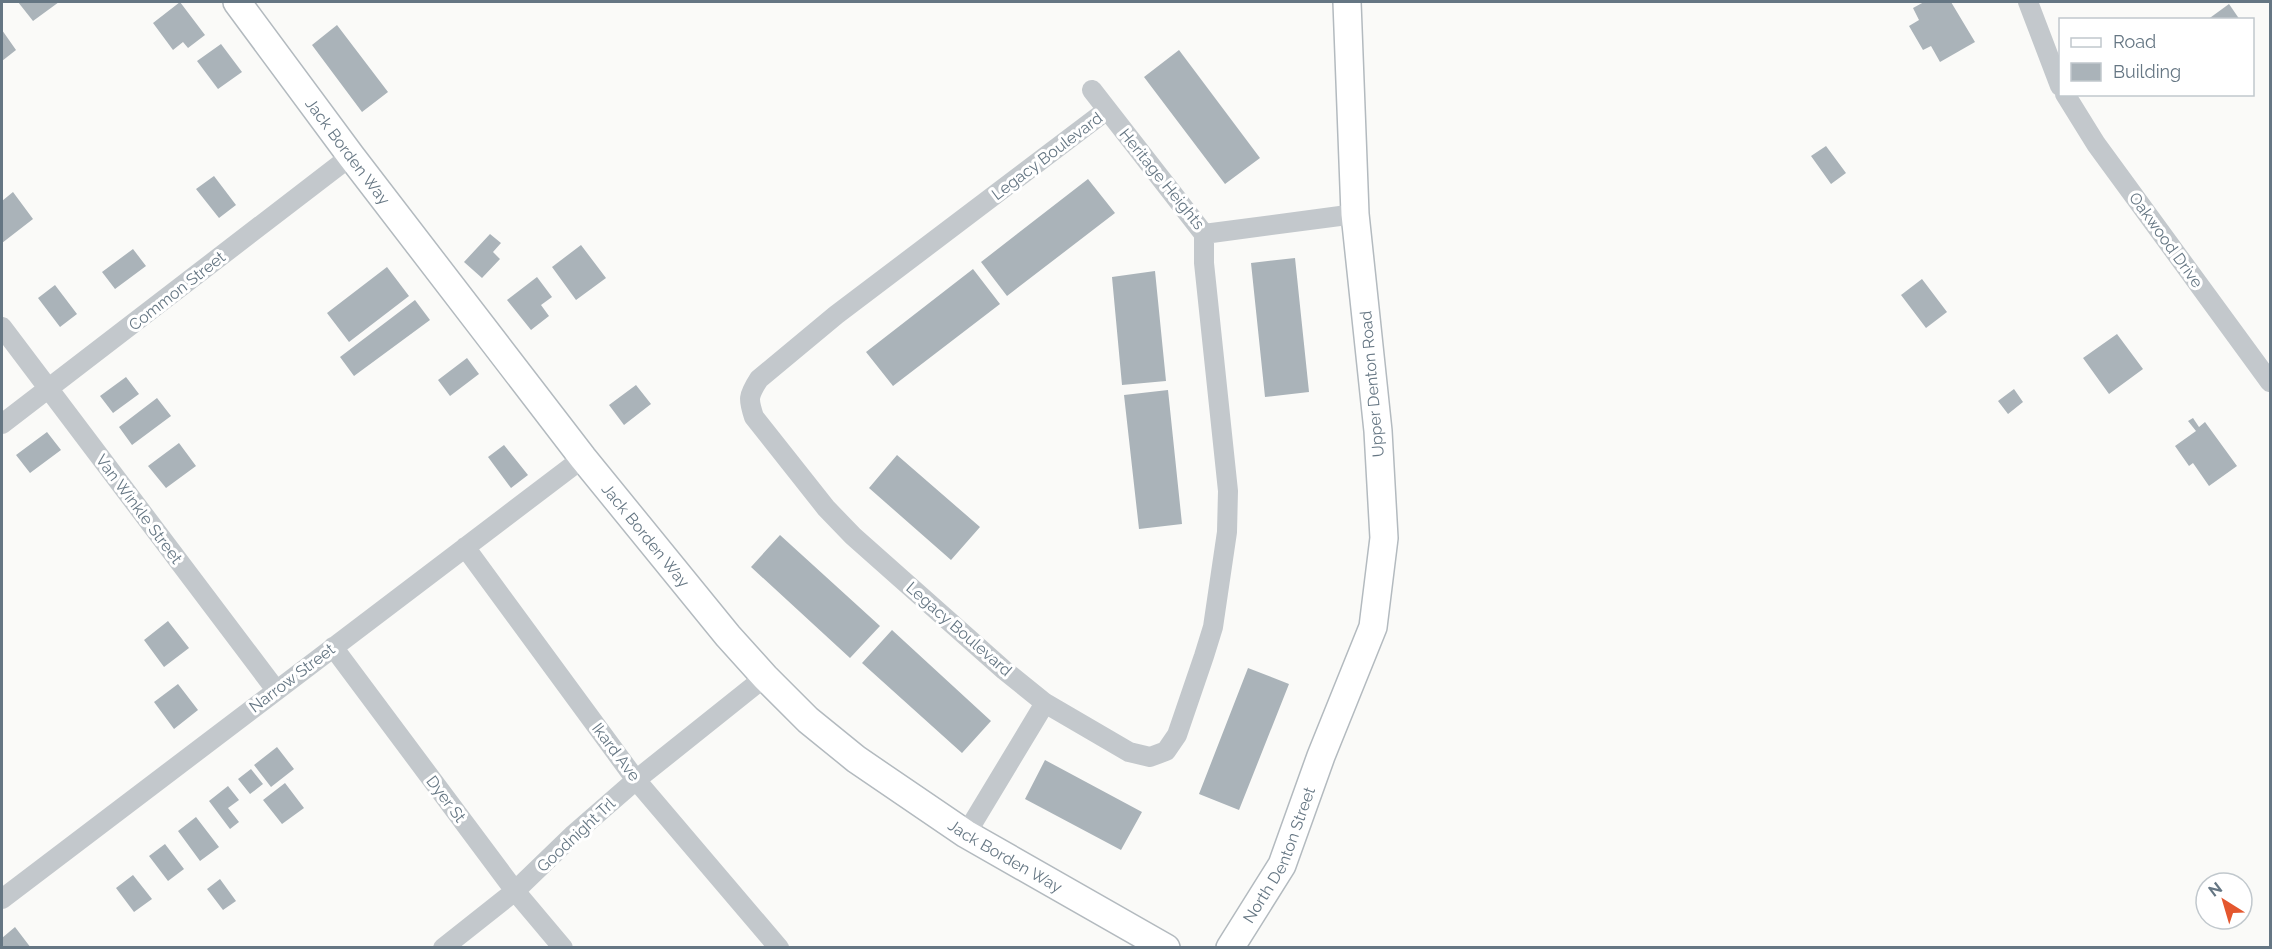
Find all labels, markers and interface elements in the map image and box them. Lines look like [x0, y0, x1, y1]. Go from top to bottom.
legend [2059, 18, 2254, 96]
text: Road [2113, 31, 2156, 52]
text: Building [2113, 61, 2181, 82]
street label: Jack Borden Way [302, 94, 394, 209]
street label: Legacy Boulevard [988, 108, 1106, 204]
street label: Heritage Heights [1115, 125, 1209, 234]
street label: Oakwood Drive [2125, 189, 2207, 291]
street label: Common Street [125, 247, 230, 335]
street label: Upper Denton Road [1356, 310, 1388, 458]
street label: Van Winkle Street [92, 451, 187, 568]
street label: Jack Borden Way [598, 479, 694, 591]
street label: Legacy Boulevard [902, 578, 1016, 680]
street label: Narrow Street [245, 639, 339, 716]
street label: Ikard Ave [588, 719, 644, 785]
street label: Dyer St [422, 772, 470, 827]
street label: North Denton Street [1239, 784, 1319, 926]
street label: Goodnight Trl [533, 794, 619, 876]
street label: Jack Borden Way [945, 815, 1066, 897]
north arrow [2194, 871, 2254, 931]
text: N [2205, 878, 2226, 901]

